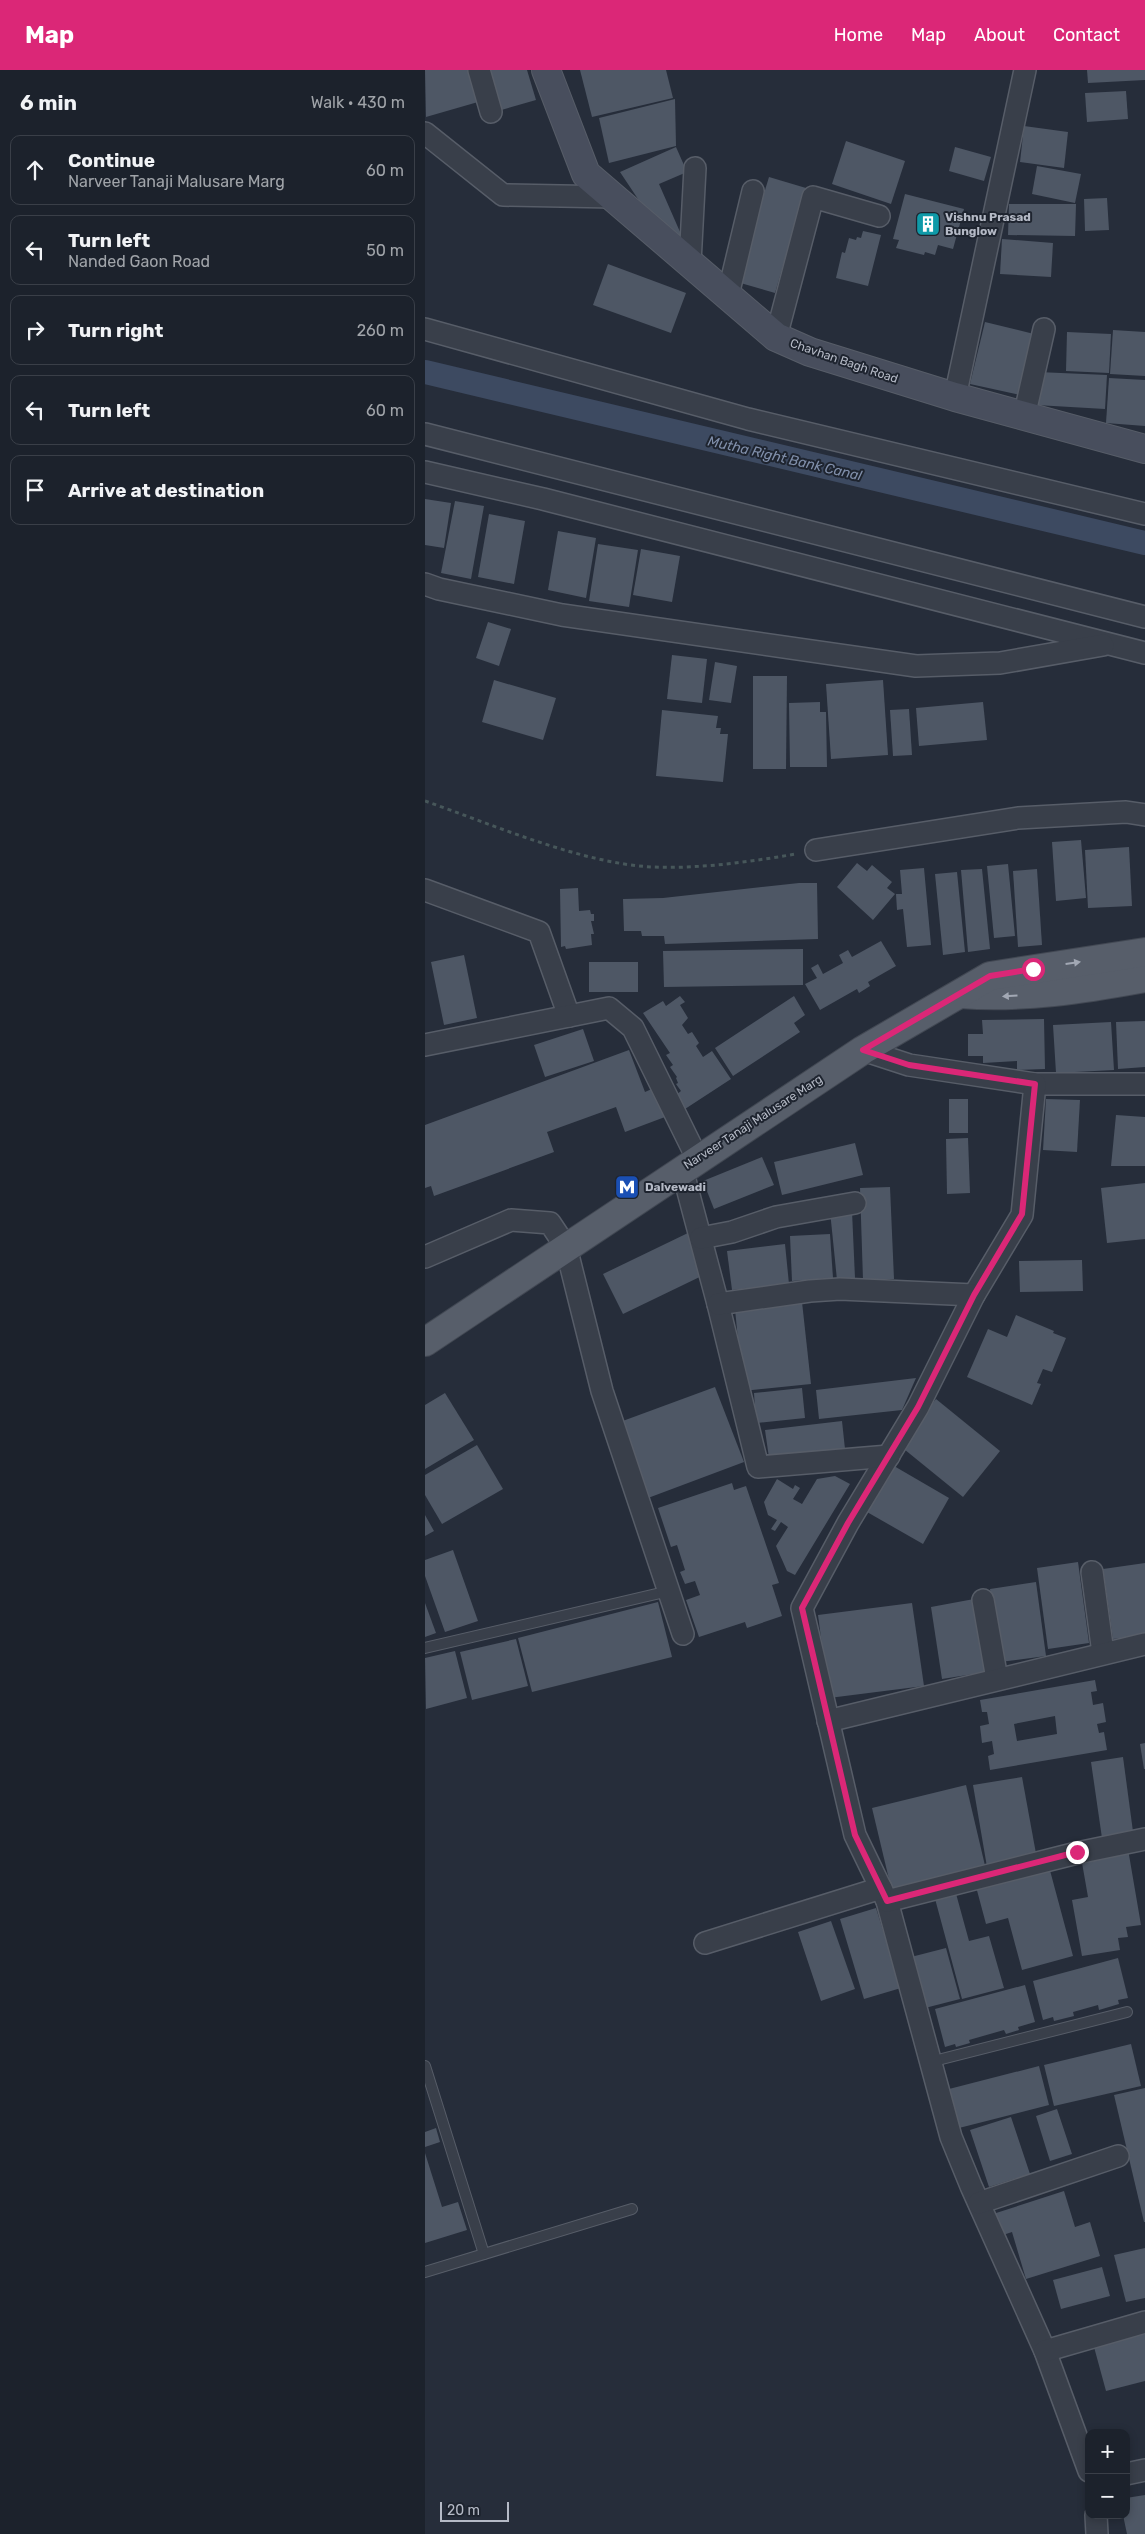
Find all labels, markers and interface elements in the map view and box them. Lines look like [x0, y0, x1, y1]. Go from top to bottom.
text: Map [25, 21, 74, 49]
text: Home [834, 24, 883, 46]
text: Map [911, 24, 946, 46]
text: About [974, 24, 1025, 46]
text: Contact [1053, 24, 1120, 46]
text: 6 min [20, 90, 77, 115]
text: Walk · 430 m [311, 93, 405, 112]
text: Continue [68, 149, 155, 172]
icon: ahead [21, 156, 49, 184]
text: 60 m [366, 161, 404, 180]
text: Narveer Tanaji Malusare Marg [68, 172, 285, 191]
place label: Vishnu Prasad Bunglow [945, 210, 1031, 238]
building icon: Vishnu Prasad Bunglow [915, 211, 941, 237]
text: Turn left [68, 229, 150, 252]
icon: left [21, 236, 49, 264]
text: 50 m [366, 241, 404, 260]
text: Nanded Gaon Road [68, 252, 210, 271]
icon: right [21, 316, 49, 344]
text: Turn right [68, 319, 163, 342]
text: 260 m [357, 321, 404, 340]
street label: Chavhan Bagh Road [788, 336, 900, 386]
icon: left [21, 396, 49, 424]
text: Turn left [68, 399, 150, 422]
text: 60 m [366, 401, 404, 420]
water label: Mutha Right Bank Canal [706, 432, 864, 485]
icon: arrive [21, 476, 49, 504]
text: Arrive at destination [68, 479, 264, 502]
route start [1022, 958, 1045, 981]
one-way arrow [1066, 959, 1082, 967]
one-way arrow [1002, 992, 1018, 1000]
street label: Narveer Tanaji Malusare Marg [681, 1072, 825, 1172]
metro station icon: Dalvewadi [614, 1174, 640, 1200]
place label: Dalvewadi [645, 1180, 706, 1194]
route end [1066, 1841, 1089, 1864]
map controls [1085, 2429, 1130, 2519]
button: + [1085, 2429, 1130, 2474]
button: − [1085, 2474, 1130, 2519]
scale bar [440, 2499, 509, 2522]
text: 20 m [447, 2502, 480, 2519]

